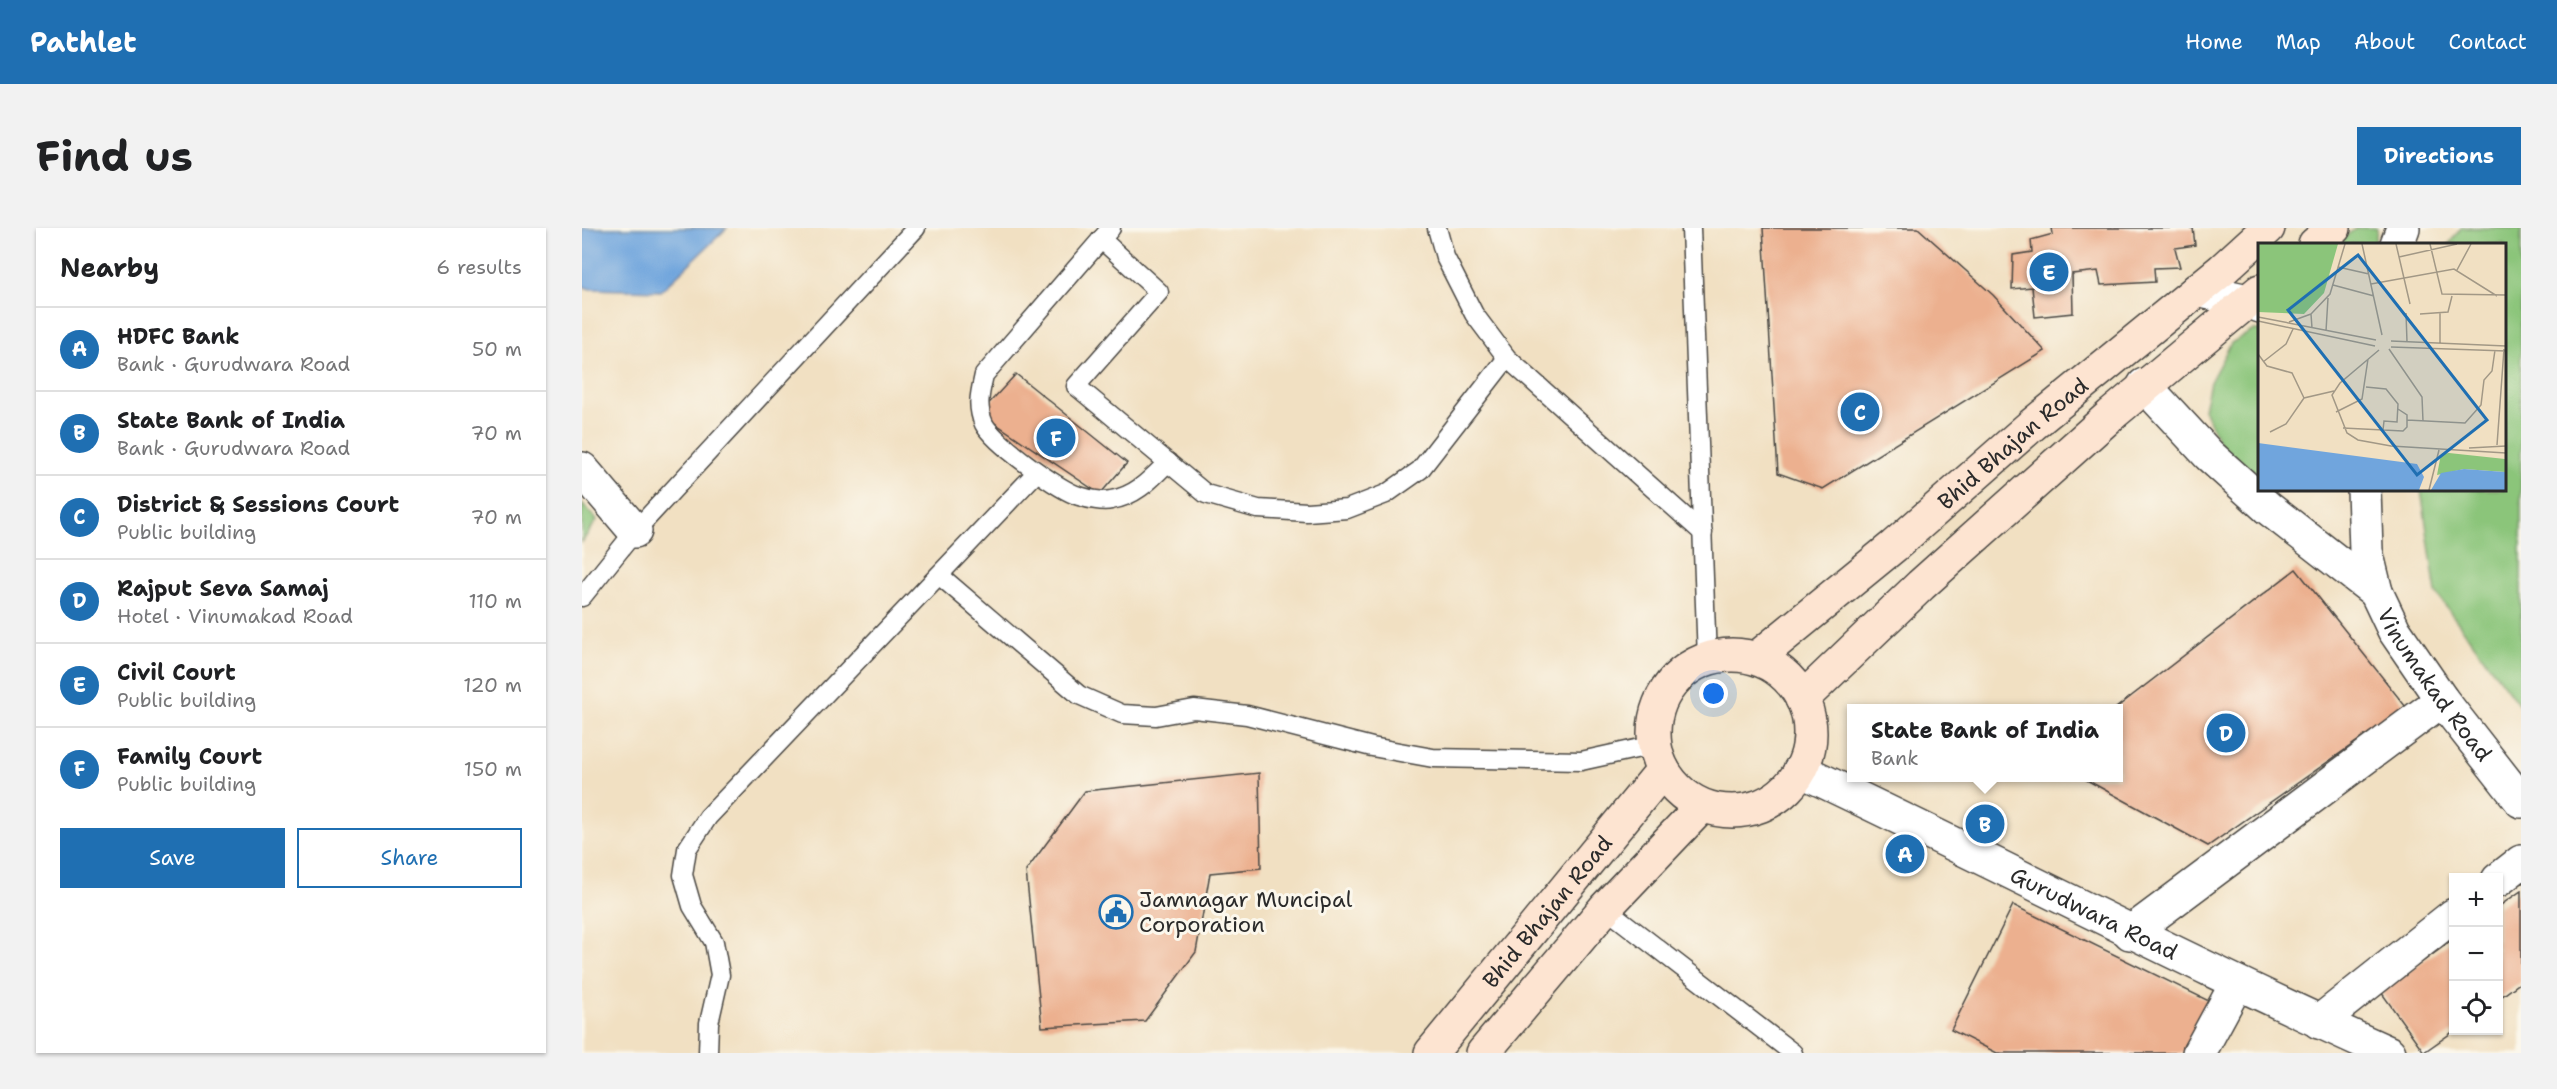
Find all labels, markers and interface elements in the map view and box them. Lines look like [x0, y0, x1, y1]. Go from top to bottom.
text: Pathlet [30, 23, 137, 61]
text: Home [2185, 28, 2243, 56]
text: Map [2276, 28, 2321, 56]
text: About [2354, 28, 2415, 56]
text: Contact [2448, 28, 2527, 56]
button: Directions [2357, 127, 2521, 185]
text: Find us [36, 128, 193, 184]
inset map [2258, 243, 2506, 490]
text: Nearby [60, 250, 159, 285]
pin: E [2030, 250, 2068, 294]
text: 6 results [436, 254, 522, 280]
text: HDFC Bank [117, 322, 239, 351]
text: A [72, 336, 87, 362]
text: 50 m [472, 336, 522, 362]
text: Bank · Gurudwara Road [117, 351, 350, 377]
street label: Bhid Bhajan Road [1931, 371, 2094, 516]
pin: C [1840, 390, 1880, 435]
text: State Bank of India [117, 406, 345, 435]
pin: F [1036, 416, 1076, 460]
text: B [73, 420, 86, 446]
text: 70 m [470, 420, 522, 446]
text: Bank · Gurudwara Road [117, 435, 350, 461]
text: District & Sessions Court [117, 490, 399, 519]
text: C [73, 504, 86, 530]
text: 70 m [470, 504, 522, 530]
text: Public building [117, 519, 256, 545]
text: Rajput Seva Samaj [117, 574, 329, 603]
text: D [72, 588, 87, 614]
text: 110 m [468, 588, 522, 614]
text: Hotel · Vinumakad Road [117, 603, 353, 629]
street label: Vinumakad Road [2371, 603, 2499, 767]
text: Civil Court [117, 658, 236, 687]
text: E [73, 672, 86, 698]
text: 120 m [463, 672, 522, 698]
your location [1699, 679, 1728, 708]
text: Public building [117, 687, 256, 713]
popup [1847, 704, 2123, 782]
pin: D [2206, 710, 2246, 756]
text: State Bank of India [1871, 716, 2099, 745]
text: Family Court [117, 742, 262, 771]
text: Bank [1871, 745, 1919, 771]
text: F [74, 756, 85, 782]
text: 150 m [464, 756, 522, 782]
text: Public building [117, 771, 256, 797]
pin: B [1966, 802, 2004, 846]
button: Save [60, 828, 285, 888]
button: Share [297, 828, 522, 888]
street label: Bhid Bhajan Road [1476, 829, 1618, 994]
pin: A [1886, 832, 1924, 876]
street label: Gurudwara Road [2006, 860, 2183, 966]
map controls [2449, 873, 2503, 1035]
button: + [2449, 873, 2503, 927]
place label: Jamnagar Muncipal Corporation [1139, 885, 1353, 939]
public building icon: Jamnagar Muncipal Corporation [1098, 894, 1134, 930]
button: − [2449, 927, 2503, 981]
button: locate [2449, 981, 2503, 1035]

